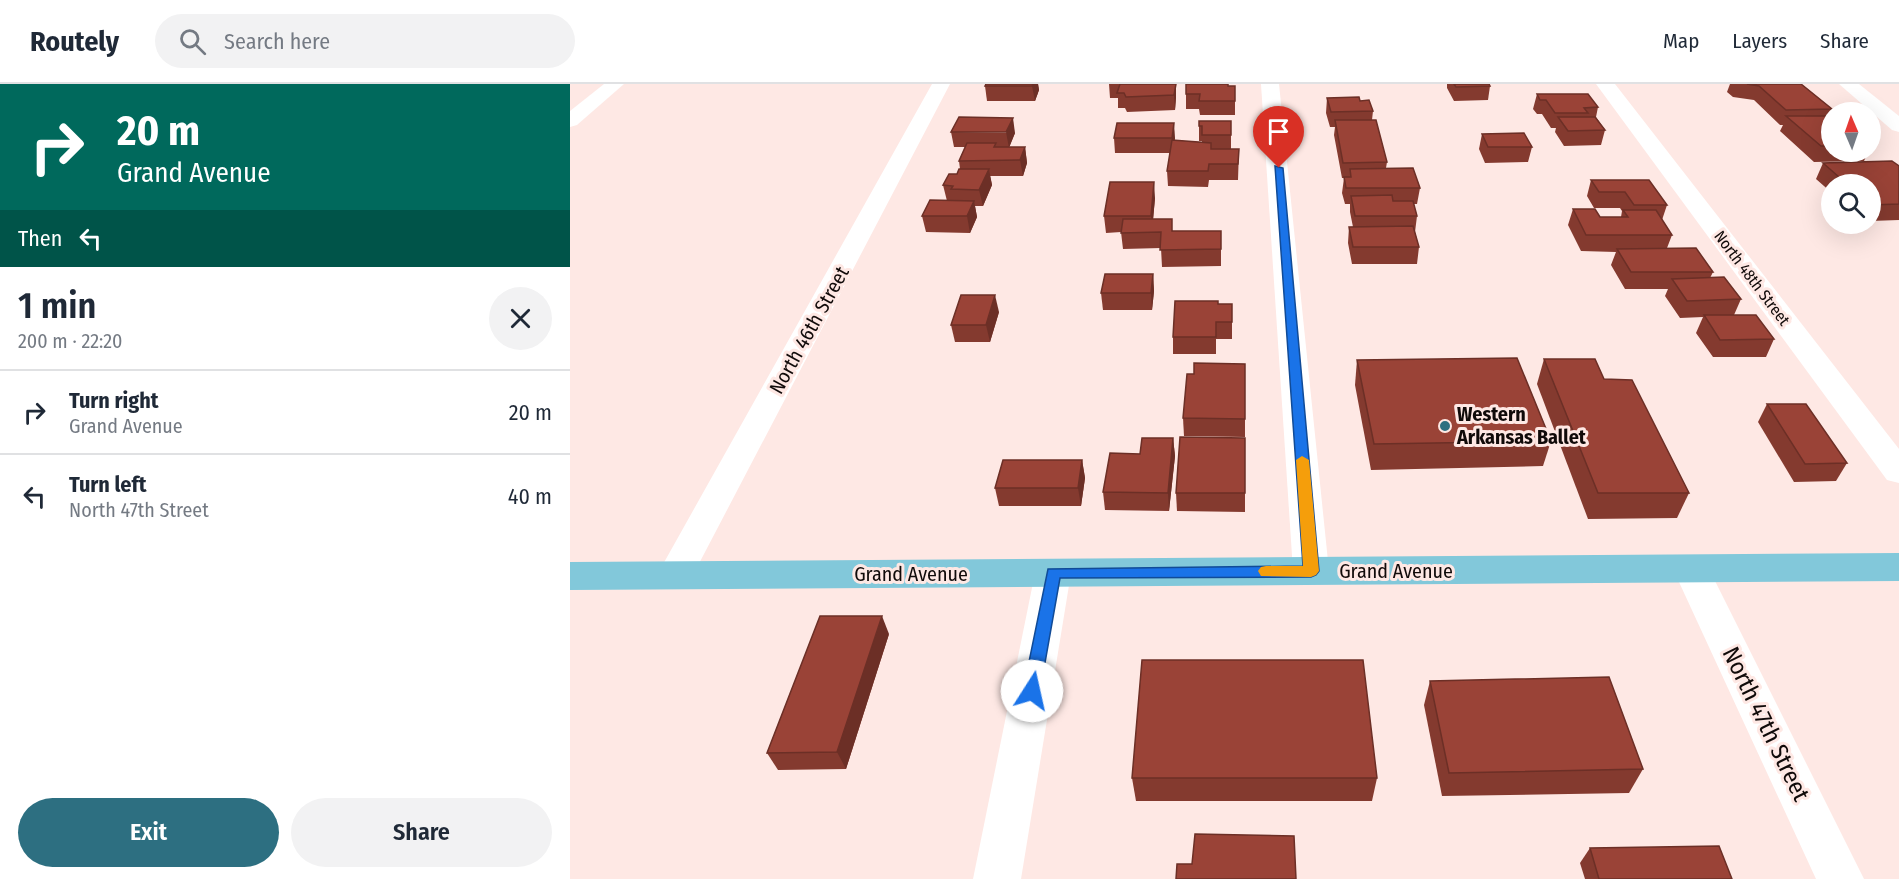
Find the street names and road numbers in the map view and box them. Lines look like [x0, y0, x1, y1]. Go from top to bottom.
street label: North 48th Street [1710, 227, 1794, 330]
street label: North 46th Street [764, 262, 854, 398]
street label: Grand Avenue [1339, 559, 1453, 583]
street label: Grand Avenue [854, 562, 968, 586]
street label: North 47th Street [1717, 642, 1815, 806]

